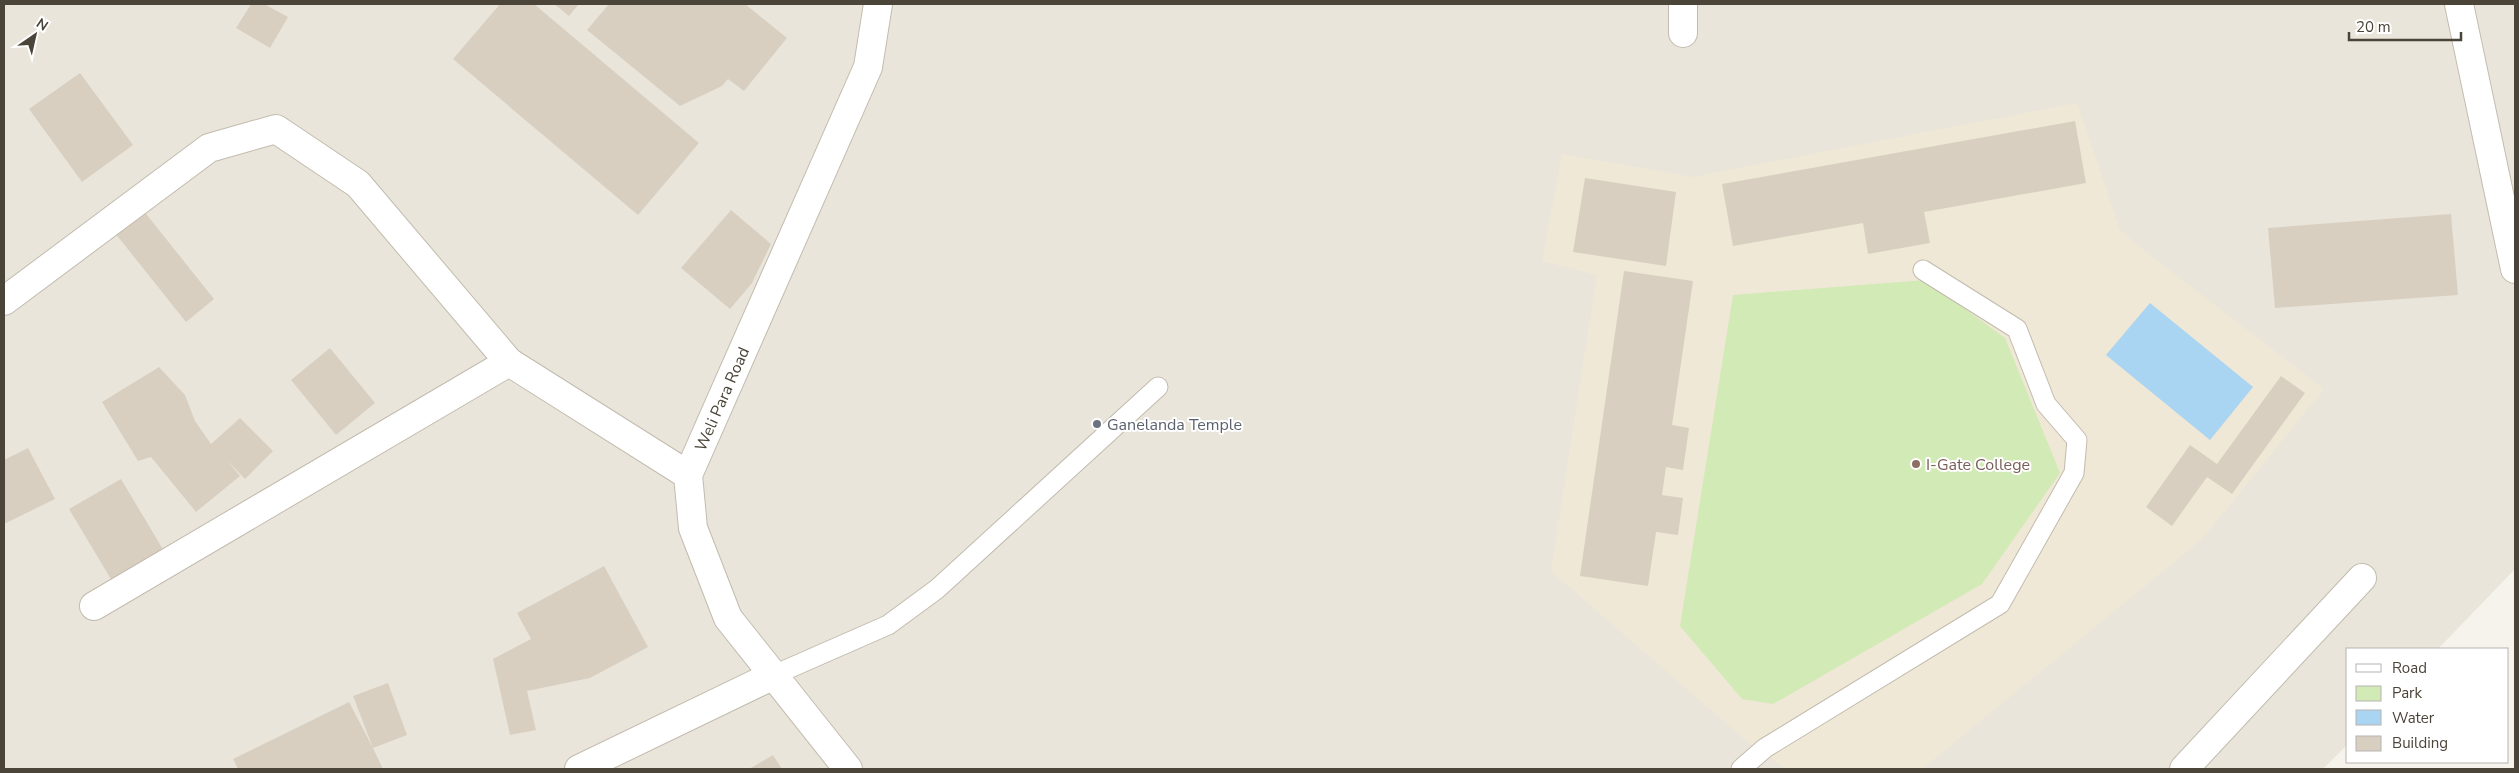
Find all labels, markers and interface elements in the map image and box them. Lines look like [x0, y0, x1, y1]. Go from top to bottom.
north arrow [10, 10, 60, 60]
scale bar [2349, 10, 2462, 42]
text: N [32, 14, 52, 35]
text: 20 m [2356, 17, 2391, 37]
street label: Weli Para Road [690, 344, 755, 455]
place label: Ganelanda Temple [1107, 414, 1242, 436]
marker: Ganelanda Temple [1091, 418, 1103, 430]
place label: I-Gate College [1926, 454, 2030, 476]
marker: I-Gate College [1910, 458, 1922, 470]
legend [2346, 648, 2509, 763]
text: Road [2392, 658, 2427, 678]
text: Park [2392, 683, 2422, 703]
text: Water [2392, 708, 2435, 728]
text: Building [2392, 733, 2448, 753]

